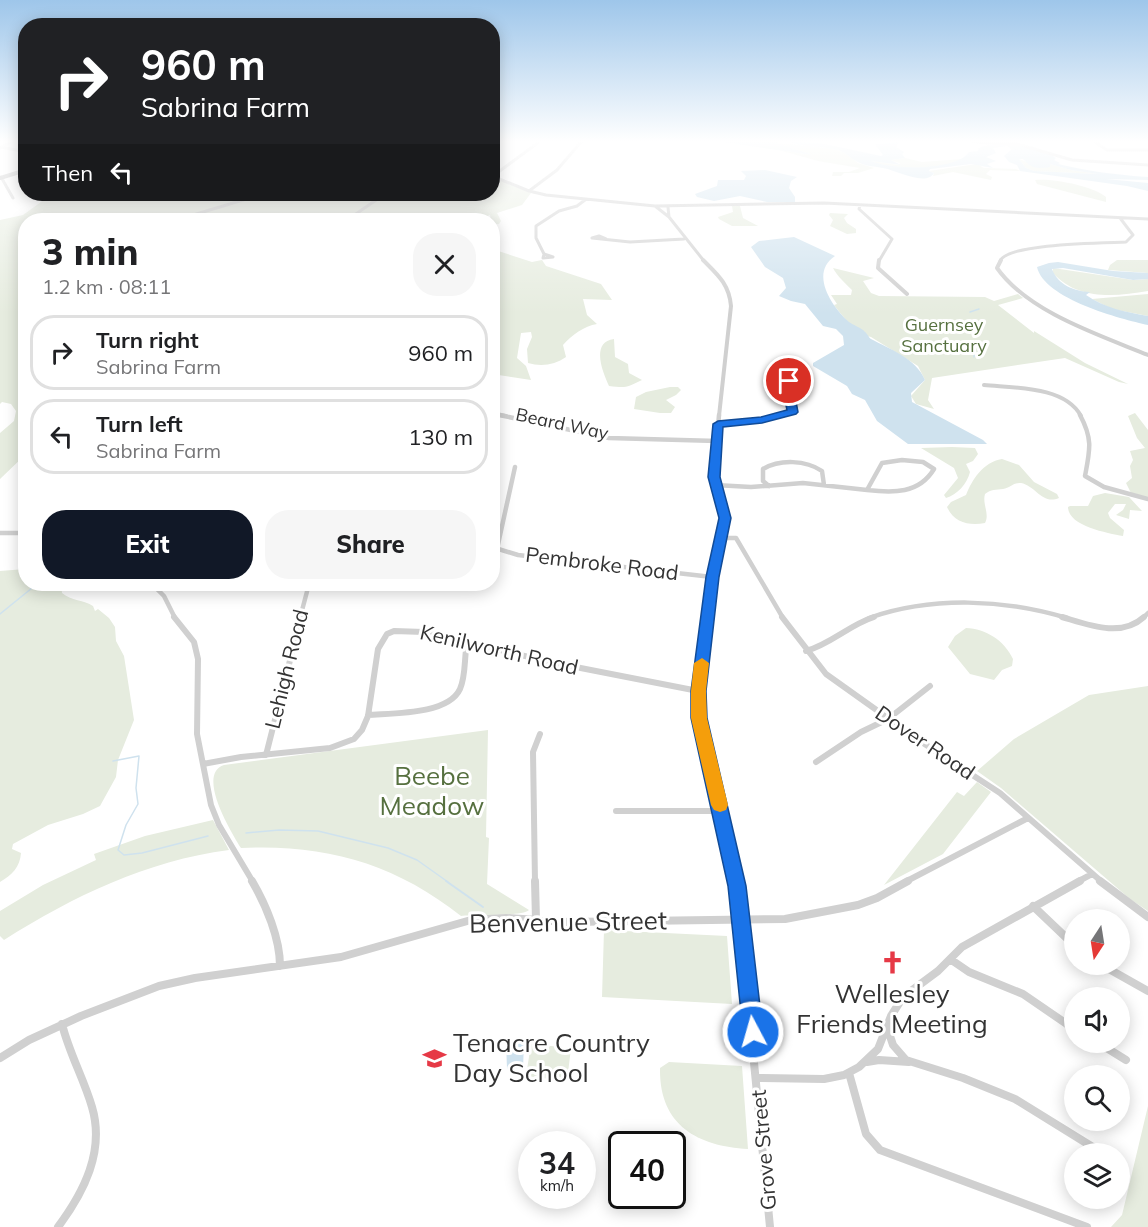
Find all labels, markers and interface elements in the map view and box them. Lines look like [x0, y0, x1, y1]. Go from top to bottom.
text: 960 m [141, 38, 266, 91]
icon: right [42, 42, 120, 120]
text: Sabrina Farm [141, 90, 310, 124]
icon: left [105, 156, 138, 189]
text: Then [42, 159, 93, 187]
text: 3 min [42, 229, 138, 274]
button: close [413, 233, 476, 296]
text: 1.2 km · 08:11 [42, 274, 171, 299]
park label: Guernsey Sanctuary [901, 313, 987, 357]
text: Turn right [96, 326, 199, 354]
icon: right [45, 336, 78, 369]
text: 960 m [408, 339, 473, 367]
text: Sabrina Farm [96, 354, 221, 379]
pin [763, 355, 814, 406]
icon: arrive [772, 364, 805, 397]
street label: Beard Way [514, 402, 611, 445]
text: Turn left [96, 410, 183, 438]
icon: left [45, 420, 78, 453]
text: 130 m [408, 423, 473, 451]
text: Sabrina Farm [96, 438, 221, 463]
button: Exit [42, 510, 253, 579]
button: Share [265, 510, 476, 579]
street label: Pembroke Road [524, 541, 680, 585]
street label: Lehigh Road [259, 606, 313, 731]
street label: Kenilworth Road [418, 618, 581, 680]
street label: Dover Road [871, 699, 980, 785]
park label: Beebe Meadow [380, 759, 484, 822]
street label: Benvenue Street [469, 903, 667, 940]
north arrow [1064, 909, 1130, 975]
map controls [1064, 909, 1130, 1209]
church icon: Wellesley Friends Meeting [879, 950, 905, 976]
place label: Wellesley Friends Meeting [796, 977, 988, 1040]
button: sound [1064, 987, 1130, 1053]
position arrow [721, 1000, 785, 1064]
place label: Tenacre Country Day School [453, 1026, 650, 1089]
school or university icon: Tenacre Country Day School [422, 1045, 448, 1071]
button: search [1064, 1065, 1130, 1131]
street label: Grove Street [745, 1089, 781, 1211]
speed limit sign: 40 [608, 1131, 686, 1209]
button: layers [1064, 1143, 1130, 1209]
text: 34 [539, 1144, 575, 1182]
text: km/h [540, 1176, 574, 1195]

